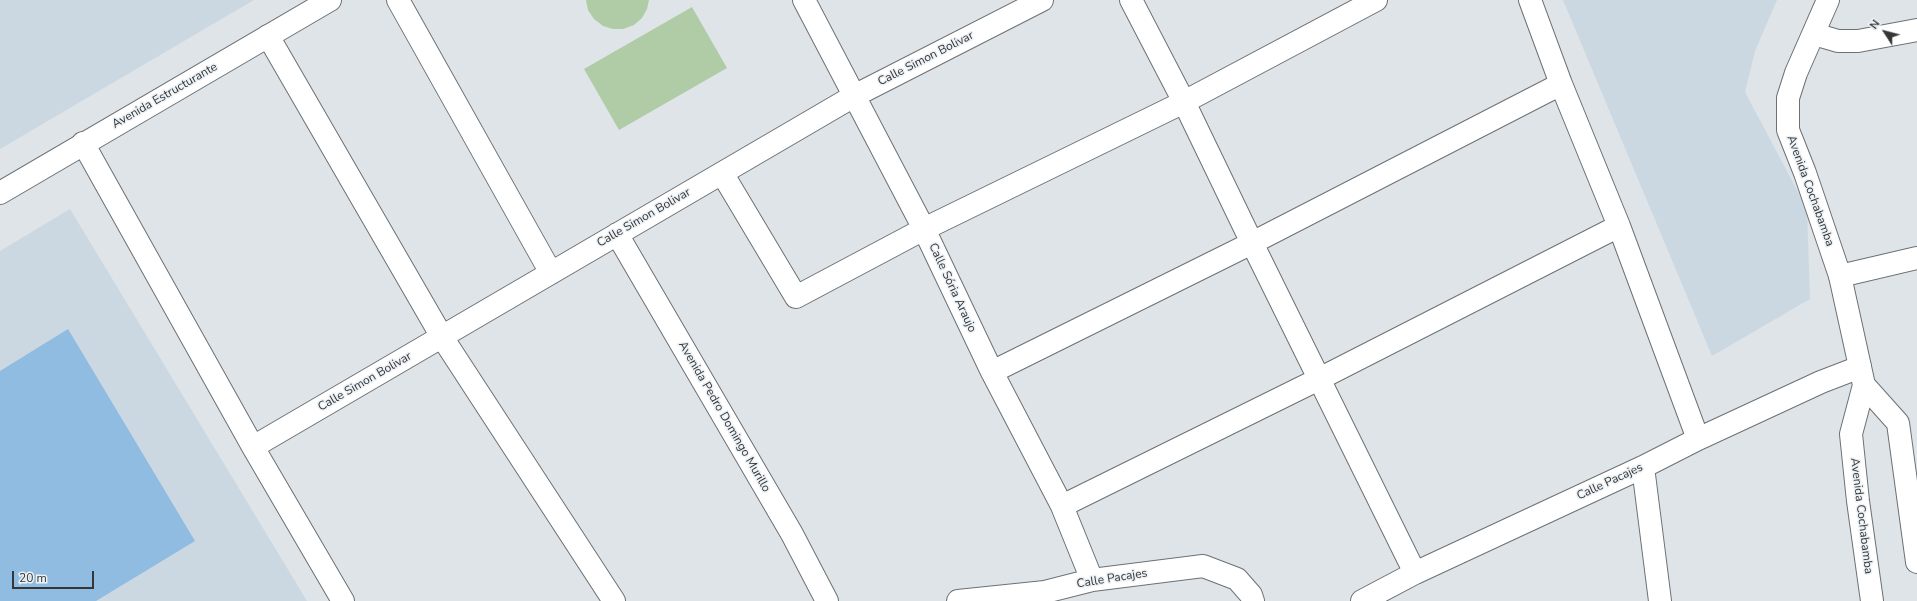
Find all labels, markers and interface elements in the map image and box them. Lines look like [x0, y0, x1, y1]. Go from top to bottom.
north arrow [1865, 12, 1905, 52]
text: N [1866, 17, 1883, 32]
street label: Calle Simon Bolivar [876, 29, 976, 89]
street label: Avenida Estructurante [110, 60, 220, 132]
street label: Avenida Cochabamba [1783, 134, 1837, 248]
street label: Calle Simon Bolivar [595, 185, 693, 251]
street label: Calle Sória Araujo [925, 241, 979, 335]
street label: Avenida Pedro Domingo Murillo [675, 339, 773, 495]
street label: Calle Simon Bolivar [316, 349, 414, 415]
street label: Avenida Cochabamba [1847, 457, 1875, 575]
street label: Calle Pacajes [1575, 460, 1645, 504]
scale bar [14, 563, 96, 589]
street label: Calle Pacajes [1076, 566, 1148, 592]
text: 20 m [19, 570, 47, 586]

